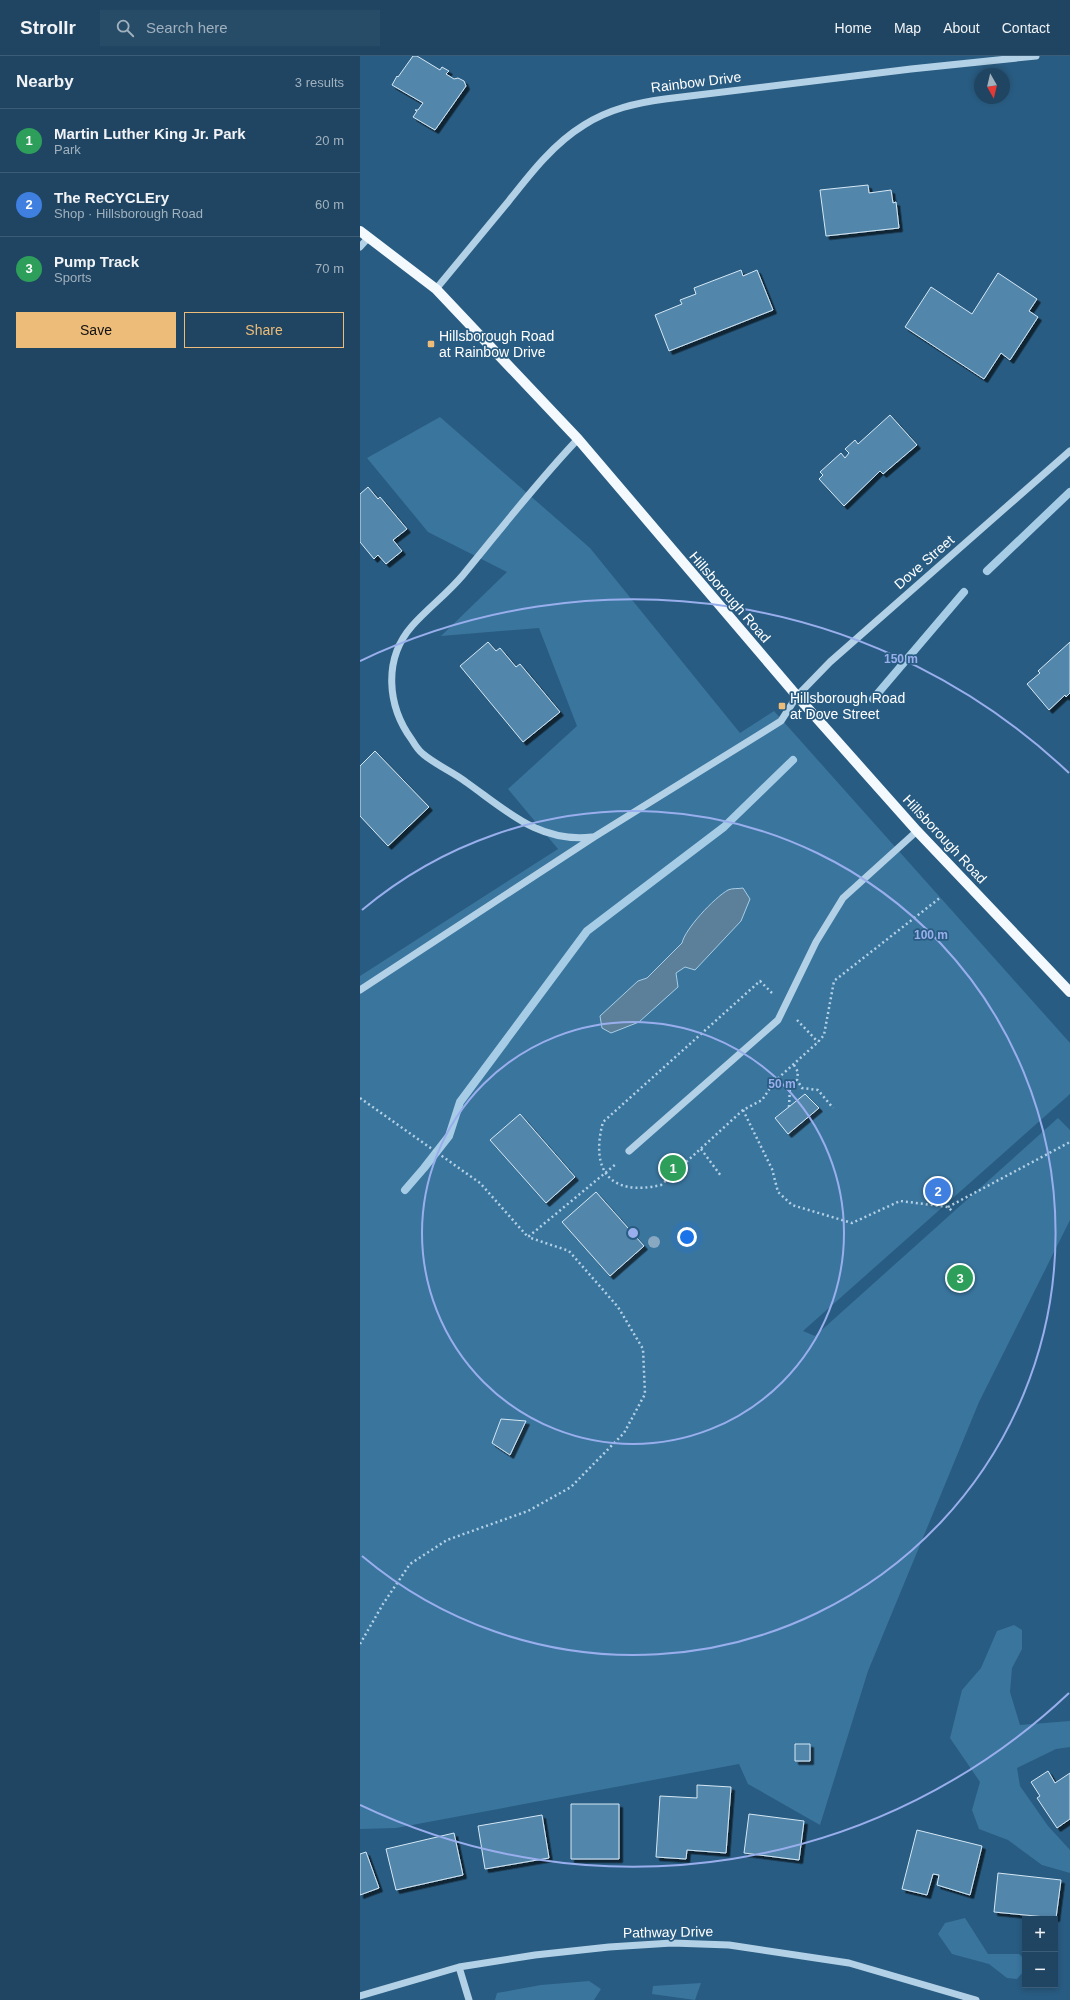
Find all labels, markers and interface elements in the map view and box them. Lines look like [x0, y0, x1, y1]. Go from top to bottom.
search box [100, 10, 380, 46]
text: Strollr [20, 17, 76, 38]
icon: search [114, 17, 136, 39]
text: Search here [146, 19, 228, 36]
text: Home [835, 20, 872, 36]
text: Map [894, 20, 921, 36]
text: About [943, 20, 980, 36]
text: Contact [1002, 20, 1050, 36]
street label: Rainbow Drive [650, 68, 742, 95]
north arrow [974, 68, 1010, 104]
text: Nearby [16, 72, 74, 91]
text: 3 results [295, 75, 344, 90]
text: Martin Luther King Jr. Park [54, 125, 246, 142]
text: 1 [25, 133, 33, 148]
text: 20 m [315, 133, 344, 148]
text: Park [54, 142, 81, 157]
text: The ReCYCLEry [54, 189, 169, 206]
text: 2 [25, 197, 33, 212]
text: 60 m [315, 197, 344, 212]
text: Shop · Hillsborough Road [54, 206, 203, 221]
text: Pump Track [54, 253, 139, 270]
text: 3 [25, 261, 33, 276]
text: 70 m [315, 261, 344, 276]
text: Sports [54, 270, 92, 285]
button: Save [16, 312, 176, 348]
button: Share [184, 312, 344, 348]
place label: Hillsborough Road at Rainbow Drive [439, 328, 554, 360]
marker: Hillsborough Road at Rainbow Drive [426, 339, 436, 349]
street label: Dove Street [891, 532, 957, 592]
street label: Hillsborough Road [686, 548, 774, 646]
text: 150 m [884, 652, 918, 666]
place label: Hillsborough Road at Dove Street [790, 690, 905, 722]
marker: Hillsborough Road at Dove Street [777, 701, 787, 711]
street label: Hillsborough Road [900, 791, 990, 887]
text: 100 m [914, 928, 948, 942]
text: 50 m [768, 1077, 796, 1091]
pin: 1 [660, 1153, 686, 1183]
pin: 2 [925, 1176, 951, 1206]
centre of rings [626, 1226, 640, 1240]
your location [677, 1227, 697, 1247]
pin: 3 [947, 1263, 973, 1293]
map controls [1022, 1916, 1058, 1988]
button: + [1022, 1916, 1058, 1952]
street label: Pathway Drive [623, 1923, 713, 1941]
button: − [1022, 1952, 1058, 1988]

